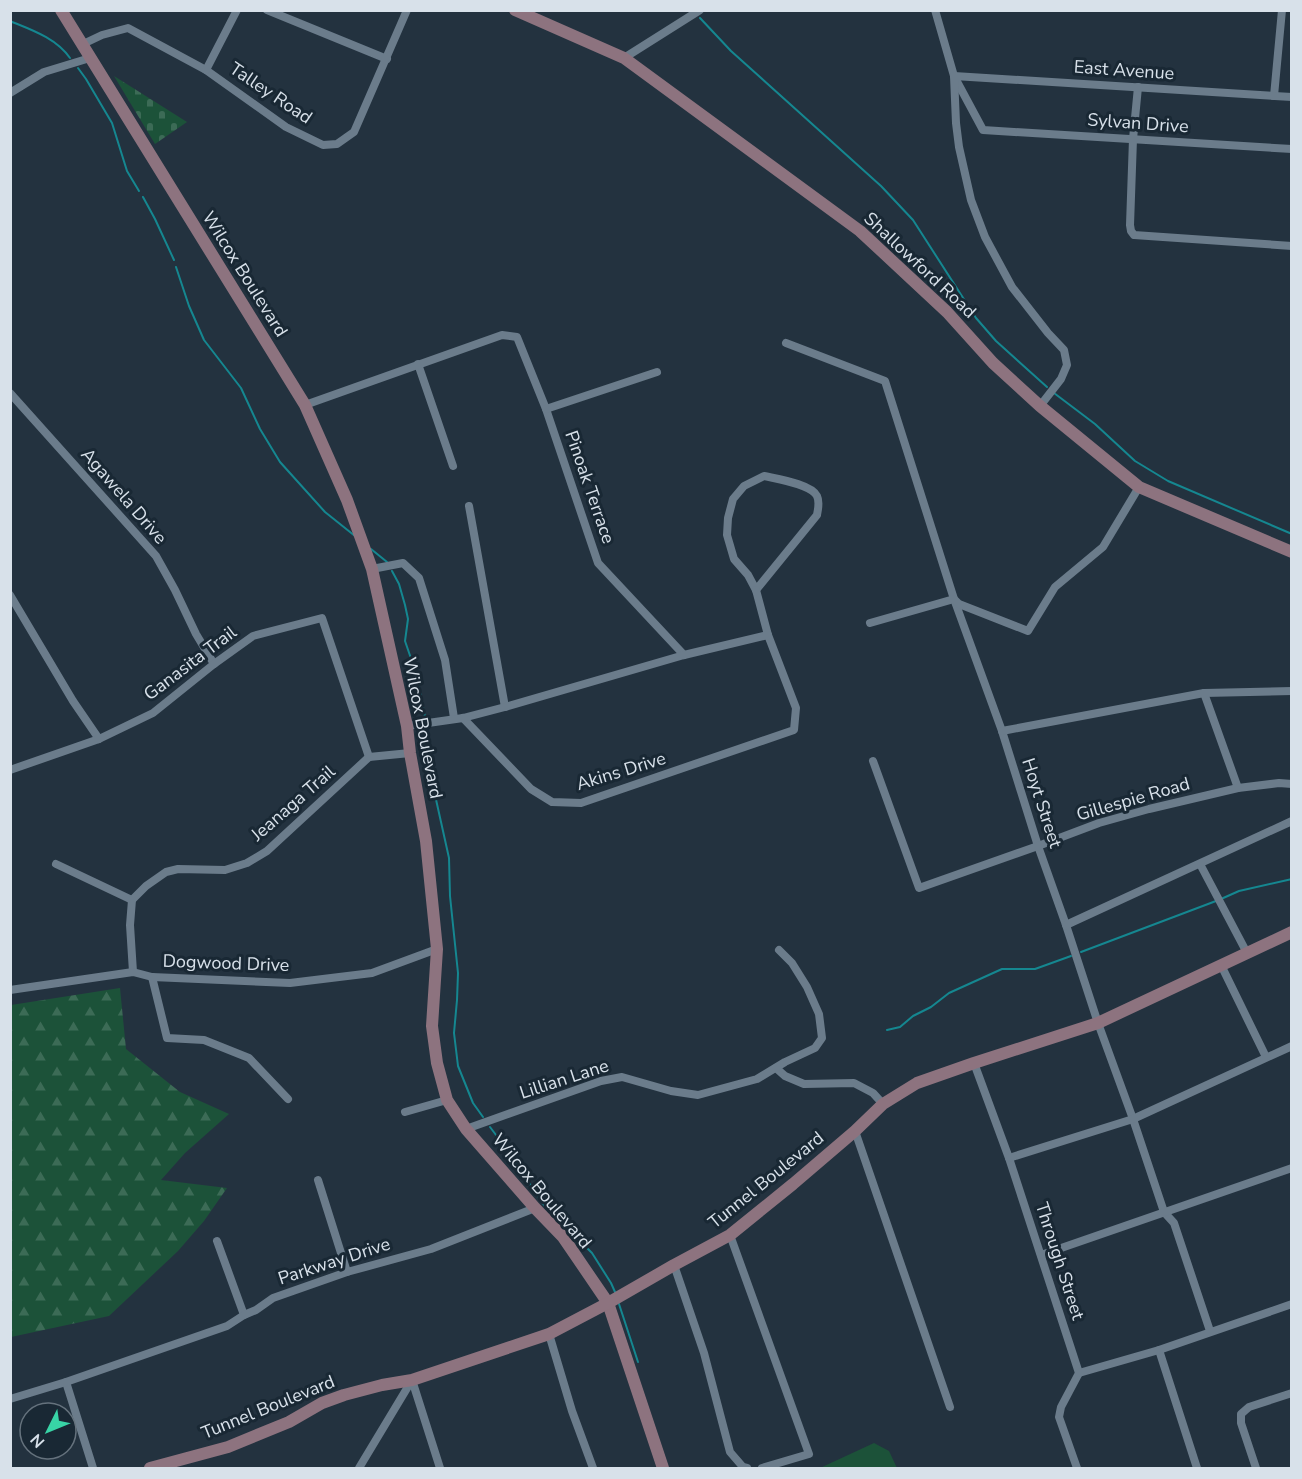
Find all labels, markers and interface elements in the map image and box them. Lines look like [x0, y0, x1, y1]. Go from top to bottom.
street label: East Avenue [1073, 55, 1175, 85]
street label: Talley Road [225, 57, 317, 129]
street label: Sylvan Drive [1087, 107, 1189, 139]
street label: Wilcox Boulevard [197, 207, 293, 341]
street label: Shallowford Road [859, 207, 981, 323]
street label: Pinoak Terrace [559, 427, 621, 547]
street label: Agawela Drive [76, 443, 172, 549]
street label: Ganasita Trail [139, 620, 242, 706]
street label: Wilcox Boulevard [398, 655, 448, 801]
street label: Akins Drive [573, 746, 669, 796]
street label: Hoyt Street [1016, 755, 1068, 852]
street label: Jeanaga Trail [245, 759, 341, 847]
street label: Gillespie Road [1074, 771, 1192, 827]
street label: Dogwood Drive [162, 949, 290, 977]
street label: Lillian Lane [516, 1053, 612, 1105]
street label: Tunnel Boulevard [703, 1126, 829, 1234]
street label: Wilcox Boulevard [487, 1128, 597, 1254]
street label: Through Street [1030, 1199, 1090, 1323]
street label: Parkway Drive [275, 1232, 393, 1290]
street label: Tunnel Boulevard [198, 1369, 338, 1445]
north arrow [18, 1401, 78, 1461]
text: N [26, 1429, 50, 1452]

